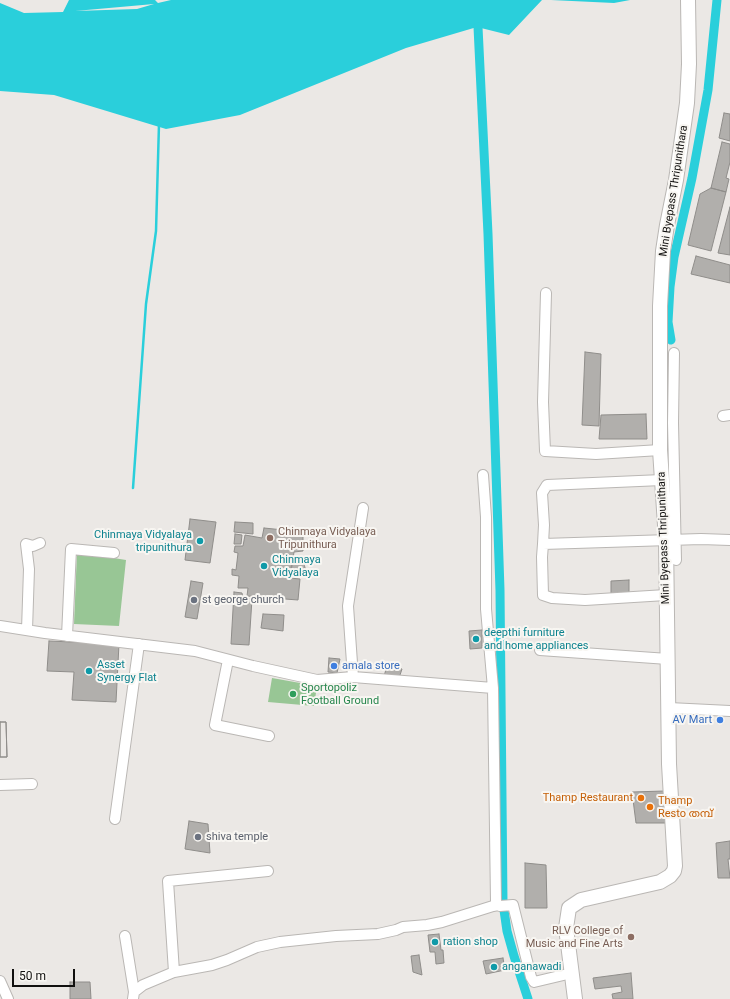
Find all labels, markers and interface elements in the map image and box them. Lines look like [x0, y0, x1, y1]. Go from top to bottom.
street label: Mini Byepass Thripunithara [657, 124, 691, 258]
street label: Mini Byepass Thripunithara [655, 471, 673, 605]
place label: Chinmaya Vidyalaya Tripunithura [278, 525, 376, 551]
place label: Chinmaya Vidyalaya tripunithura [94, 528, 192, 554]
marker: Chinmaya Vidyalaya Tripunithura [265, 533, 275, 543]
marker: Chinmaya Vidyalaya tripunithura [195, 536, 205, 546]
place label: Chinmaya Vidyalaya [272, 553, 321, 579]
marker: Chinmaya Vidyalaya [259, 561, 269, 571]
place label: st george church [202, 593, 284, 607]
marker: st george church [189, 595, 199, 605]
place label: deepthi furniture and home appliances [484, 626, 589, 652]
marker: deepthi furniture and home appliances [471, 634, 481, 644]
place label: Asset Synergy Flat [97, 658, 157, 684]
place label: amala store [342, 659, 400, 673]
marker: amala store [329, 661, 339, 671]
marker: Asset Synergy Flat [84, 666, 94, 676]
place label: Sportopoliz Football Ground [301, 681, 379, 707]
marker: Sportopoliz Football Ground [288, 689, 298, 699]
place label: AV Mart [672, 713, 712, 727]
marker: AV Mart [715, 715, 725, 725]
place label: Thamp Restaurant [543, 791, 633, 805]
marker: Thamp Restaurant [636, 793, 646, 803]
place label: Thamp Resto തമ്പ് [658, 794, 713, 820]
marker: Thamp Resto തമ്പ് [645, 802, 655, 812]
place label: shiva temple [206, 830, 268, 844]
marker: shiva temple [193, 832, 203, 842]
place label: RLV College of Music and Fine Arts [526, 924, 623, 950]
marker: RLV College of Music and Fine Arts [626, 932, 636, 942]
place label: ration shop [443, 935, 498, 949]
marker: ration shop [430, 937, 440, 947]
place label: anganawadi [502, 960, 561, 974]
scale bar [14, 961, 77, 987]
marker: anganawadi [489, 962, 499, 972]
text: 50 m [19, 969, 46, 983]

